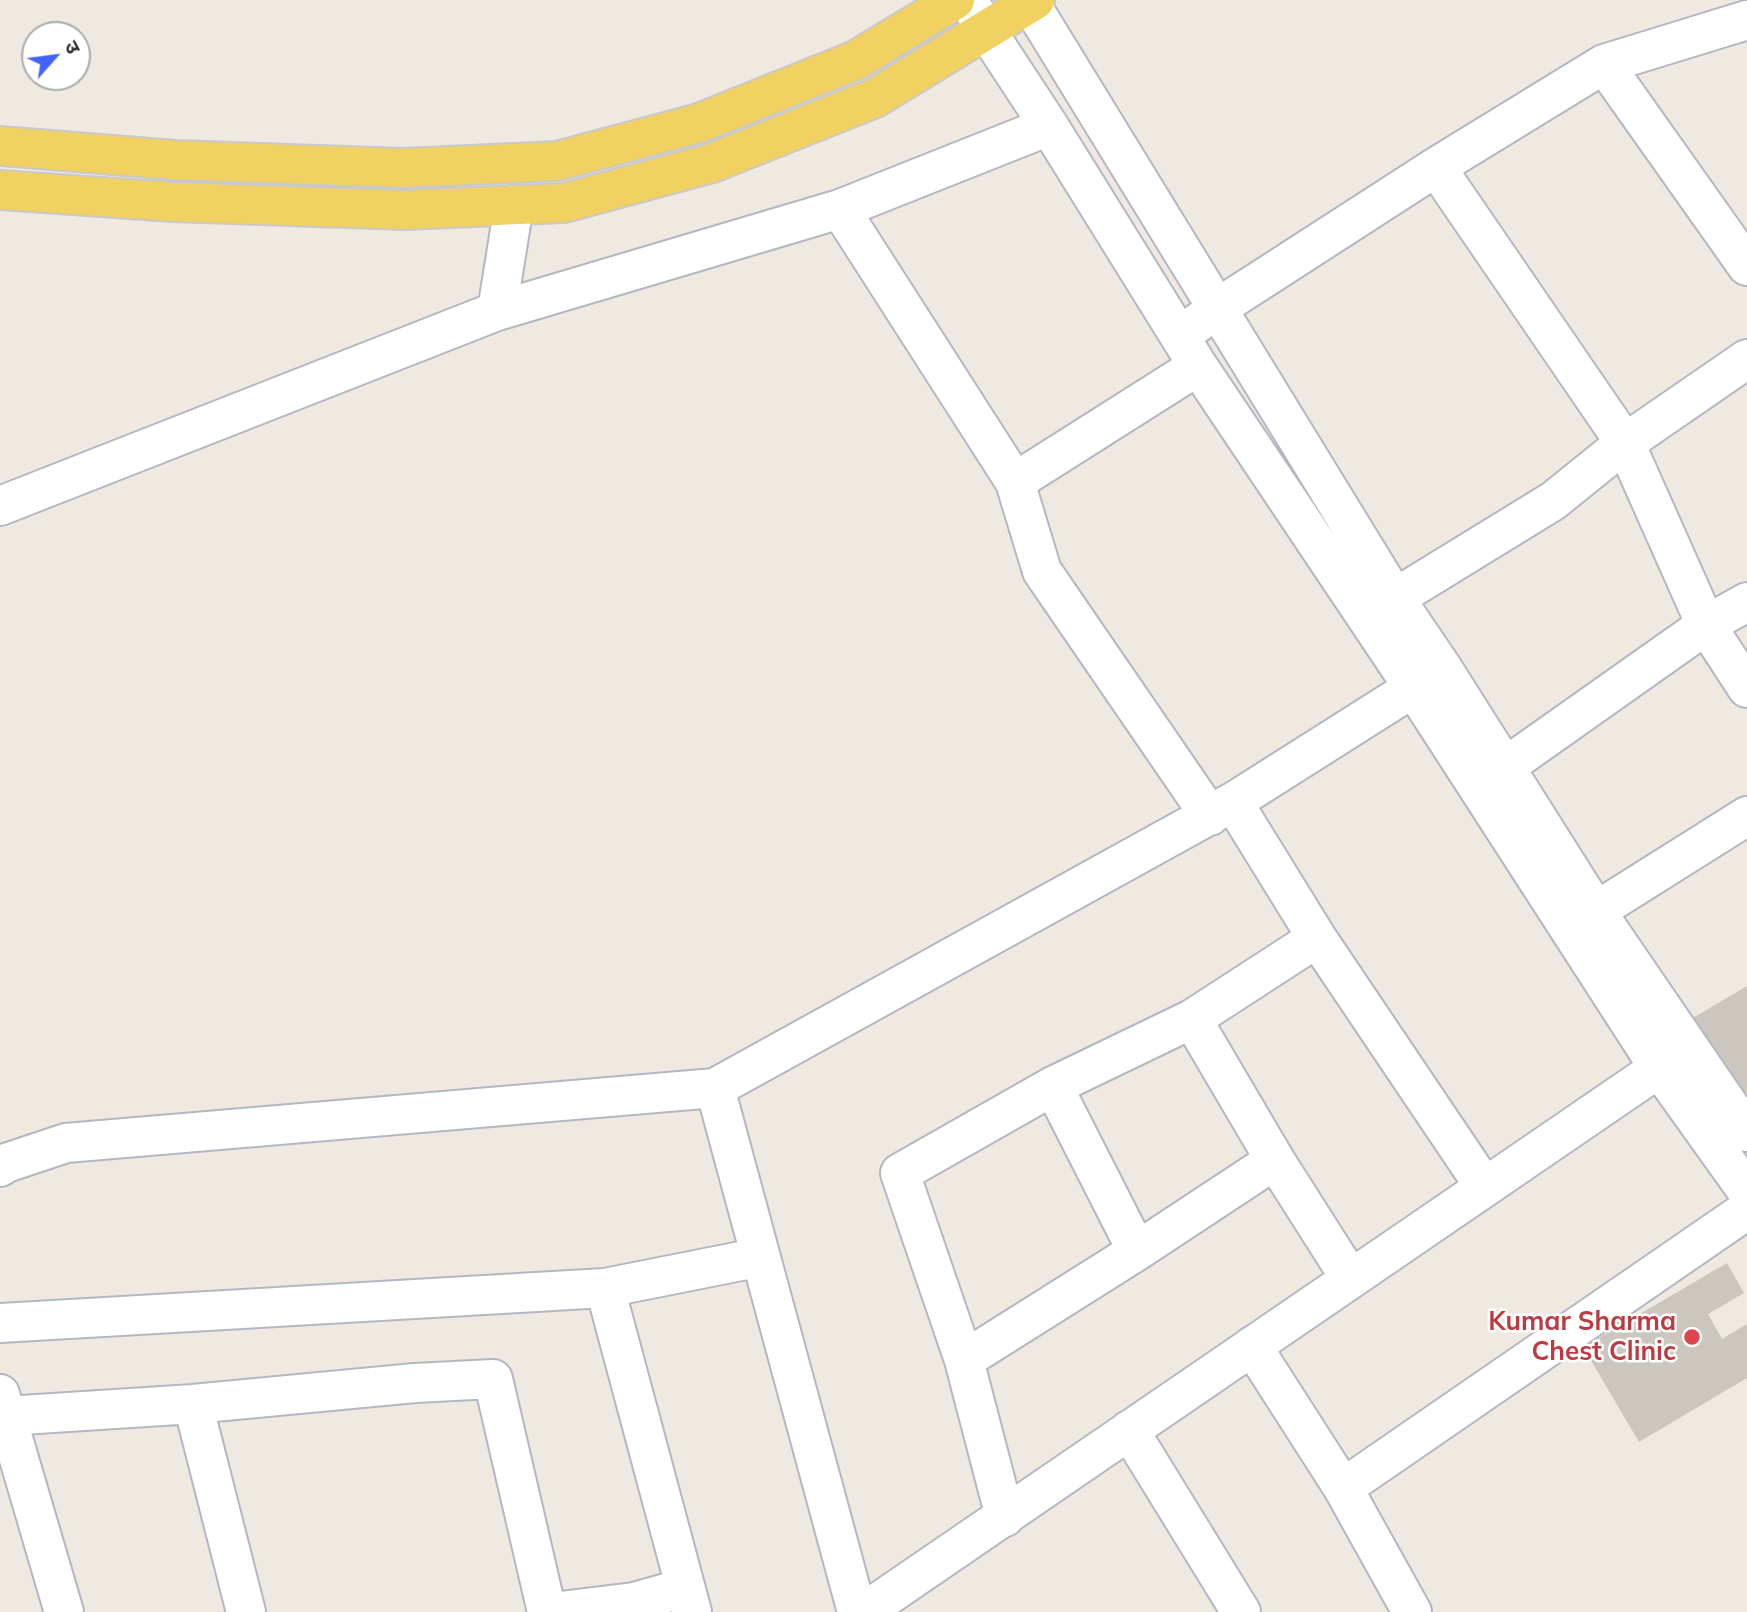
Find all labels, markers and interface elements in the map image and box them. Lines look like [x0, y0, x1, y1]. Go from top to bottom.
north arrow [21, 21, 91, 91]
text: उ [60, 37, 86, 58]
place label: Kumar Sharma Chest Clinic [1488, 1306, 1676, 1368]
marker: Kumar Sharma Chest Clinic [1682, 1327, 1702, 1347]

